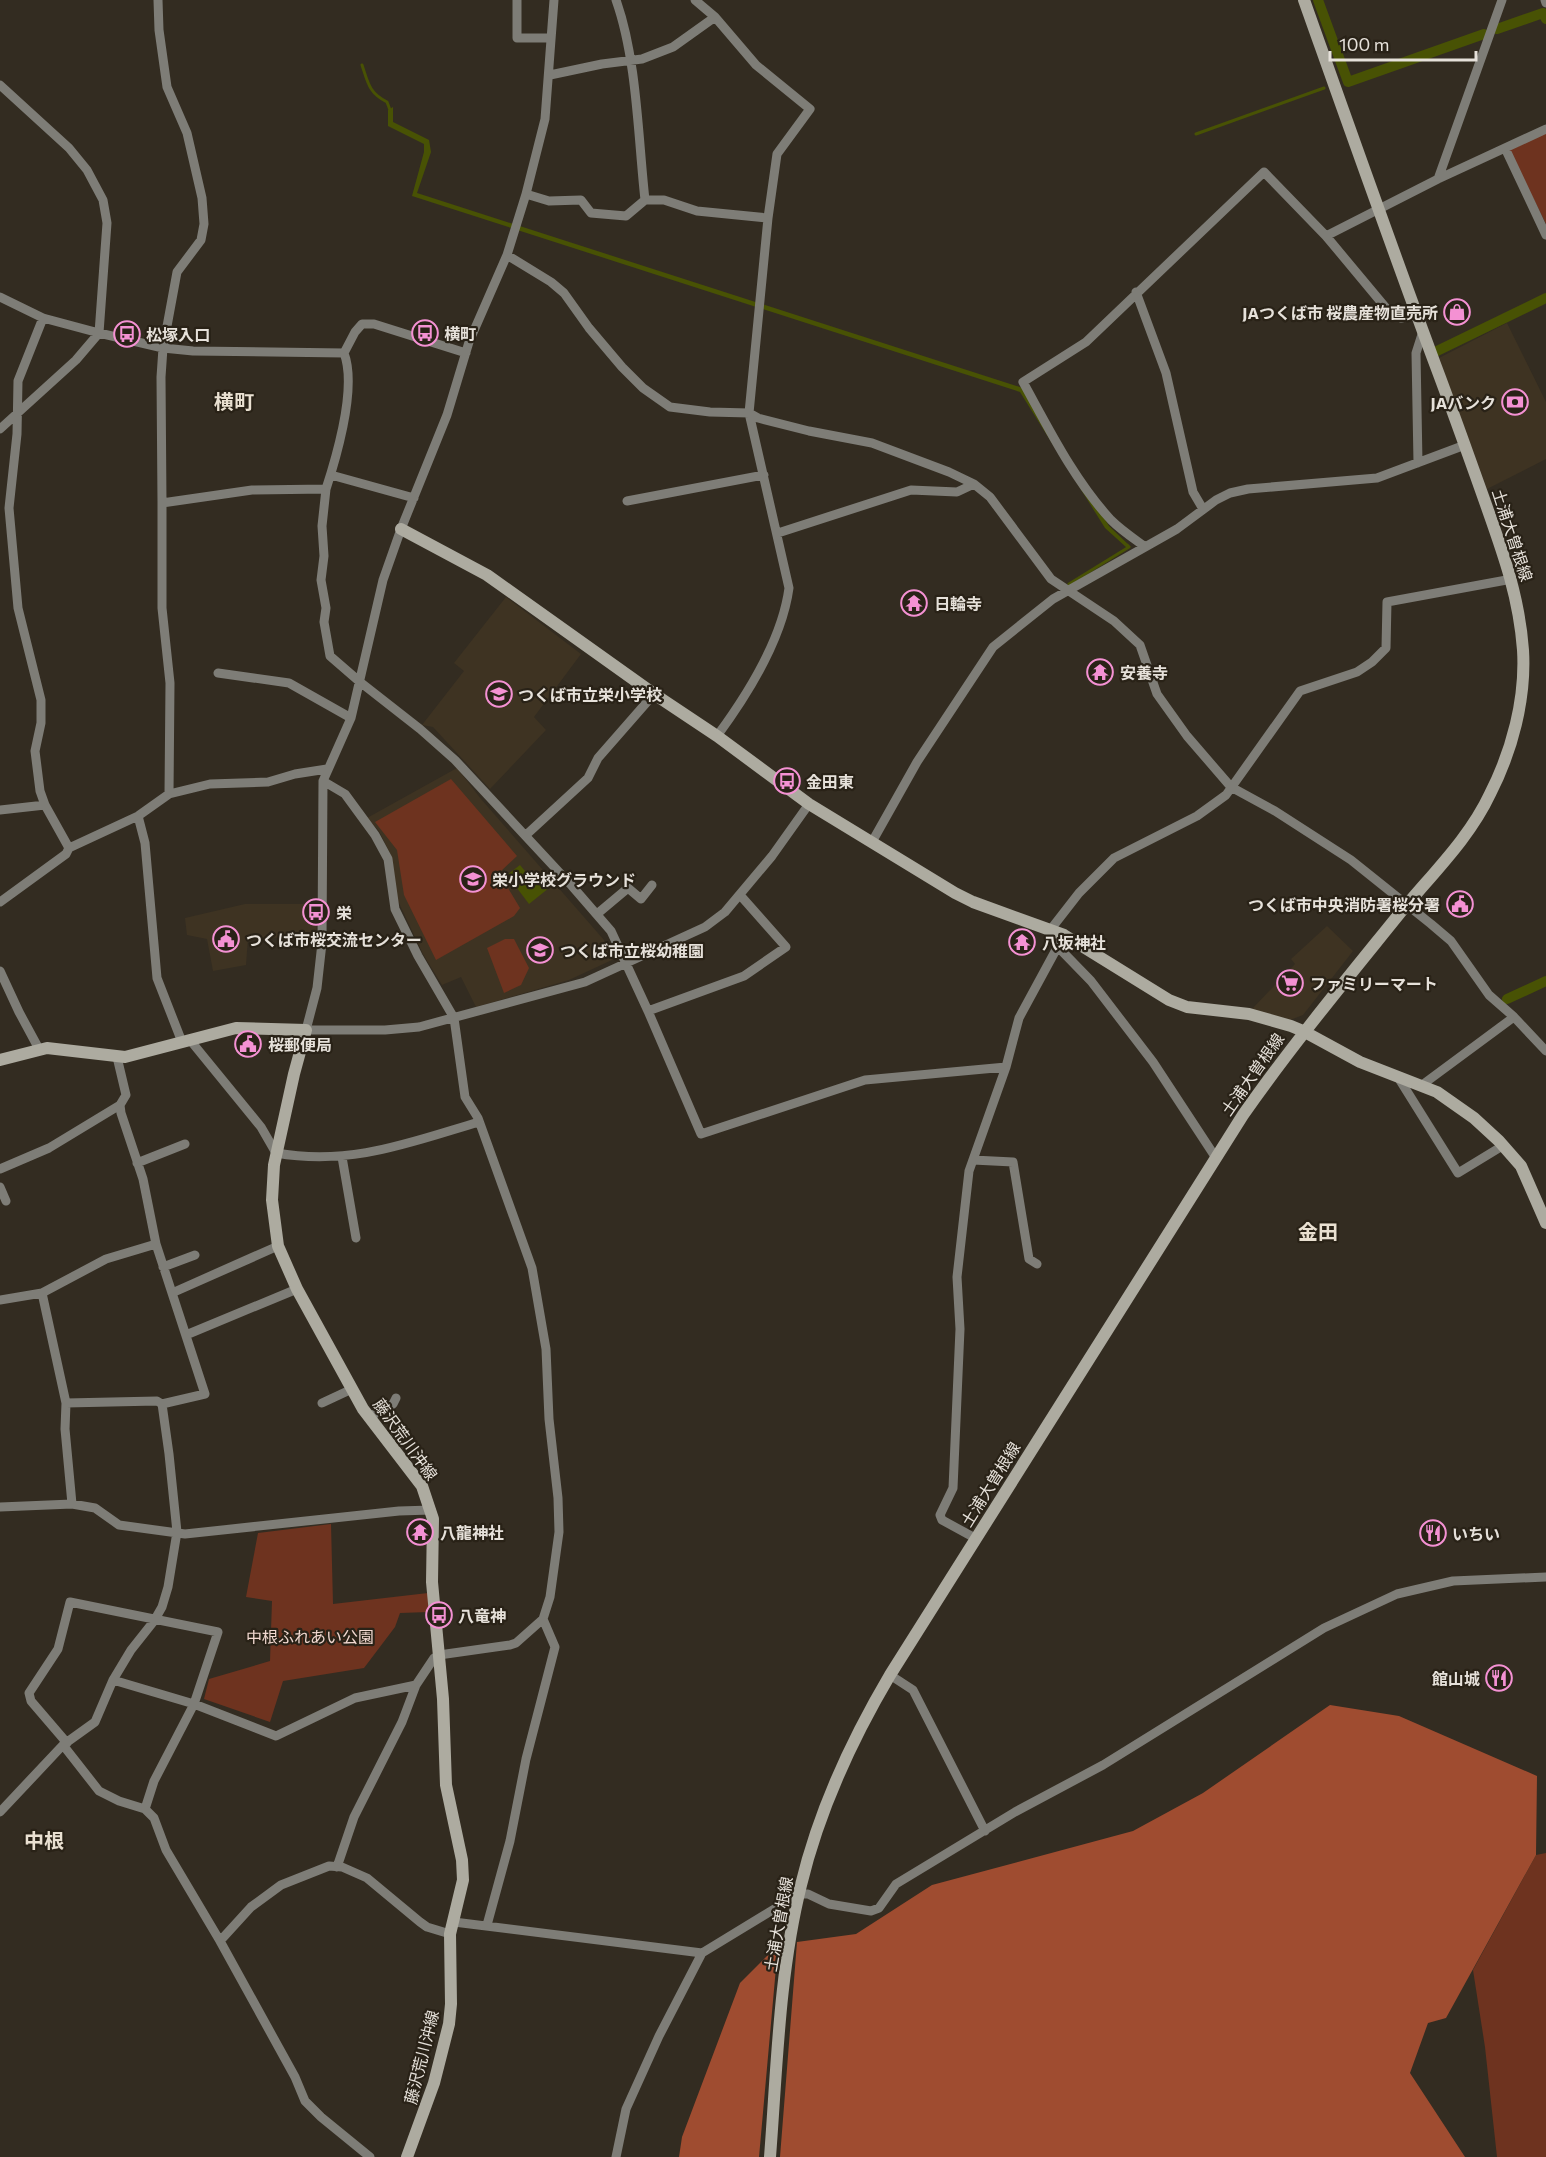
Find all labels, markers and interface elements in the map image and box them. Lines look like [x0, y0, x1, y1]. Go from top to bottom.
scale bar [1330, 24, 1476, 62]
text: 100 m [1339, 33, 1389, 55]
shop icon: JAつくば市 桜農産物直売所 [1442, 297, 1472, 327]
place label: JAつくば市 桜農産物直売所 [1242, 303, 1438, 322]
bus stop icon: 横町 [410, 318, 440, 348]
bus stop icon: 松塚入口 [112, 319, 142, 349]
place label: 横町 [444, 324, 476, 343]
place label: 松塚入口 [146, 325, 210, 344]
bank icon: JAバンク [1500, 387, 1530, 417]
district label: 横町 [214, 389, 254, 413]
place label: JAバンク [1431, 393, 1496, 412]
street label: 土浦大曽根線 [1489, 486, 1537, 584]
temple icon: 日輪寺 [899, 588, 929, 618]
place label: 日輪寺 [934, 594, 982, 613]
temple icon: 安養寺 [1085, 657, 1115, 687]
place label: 安養寺 [1120, 663, 1168, 682]
school or university icon: つくば市立栄小学校 [484, 679, 514, 709]
place label: つくば市立栄小学校 [518, 685, 662, 704]
bus stop icon: 金田東 [772, 766, 802, 796]
place label: 金田東 [806, 772, 854, 791]
school or university icon: 栄小学校グラウンド [458, 864, 488, 894]
place label: 栄小学校グラウンド [492, 870, 636, 889]
public building icon: つくば市中央消防署桜分署 [1445, 889, 1475, 919]
place label: つくば市中央消防署桜分署 [1248, 895, 1440, 914]
bus stop icon: 栄 [301, 897, 331, 927]
place label: 栄 [336, 903, 352, 922]
public building icon: つくば市桜交流センター [211, 924, 241, 954]
temple icon: 八坂神社 [1007, 927, 1037, 957]
place label: つくば市桜交流センター [246, 930, 422, 949]
place label: 八坂神社 [1042, 933, 1106, 952]
school or university icon: つくば市立桜幼稚園 [525, 935, 555, 965]
place label: つくば市立桜幼稚園 [560, 941, 704, 960]
supermarket icon: ファミリーマート [1275, 968, 1305, 998]
place label: ファミリーマート [1310, 974, 1438, 993]
public building icon: 桜郵便局 [233, 1029, 263, 1059]
street label: 土浦大曽根線 [1217, 1029, 1287, 1119]
place label: 桜郵便局 [268, 1035, 332, 1054]
district label: 金田 [1298, 1219, 1338, 1243]
street label: 藤沢荒川沖線 [370, 1395, 442, 1483]
street label: 土浦大曽根線 [957, 1438, 1023, 1530]
temple icon: 八龍神社 [405, 1517, 435, 1547]
restaurant icon: いちい [1418, 1518, 1448, 1548]
place label: 八龍神社 [440, 1523, 504, 1542]
place label: いちい [1452, 1524, 1500, 1543]
bus stop icon: 八竜神 [424, 1600, 454, 1630]
place label: 八竜神 [458, 1606, 506, 1625]
park label: 中根ふれあい公園 [246, 1627, 374, 1646]
restaurant icon: 館山城 [1484, 1663, 1514, 1693]
place label: 館山城 [1432, 1669, 1480, 1688]
district label: 中根 [24, 1828, 64, 1852]
street label: 土浦大曽根線 [760, 1875, 796, 1973]
street label: 藤沢荒川沖線 [400, 2008, 442, 2106]

